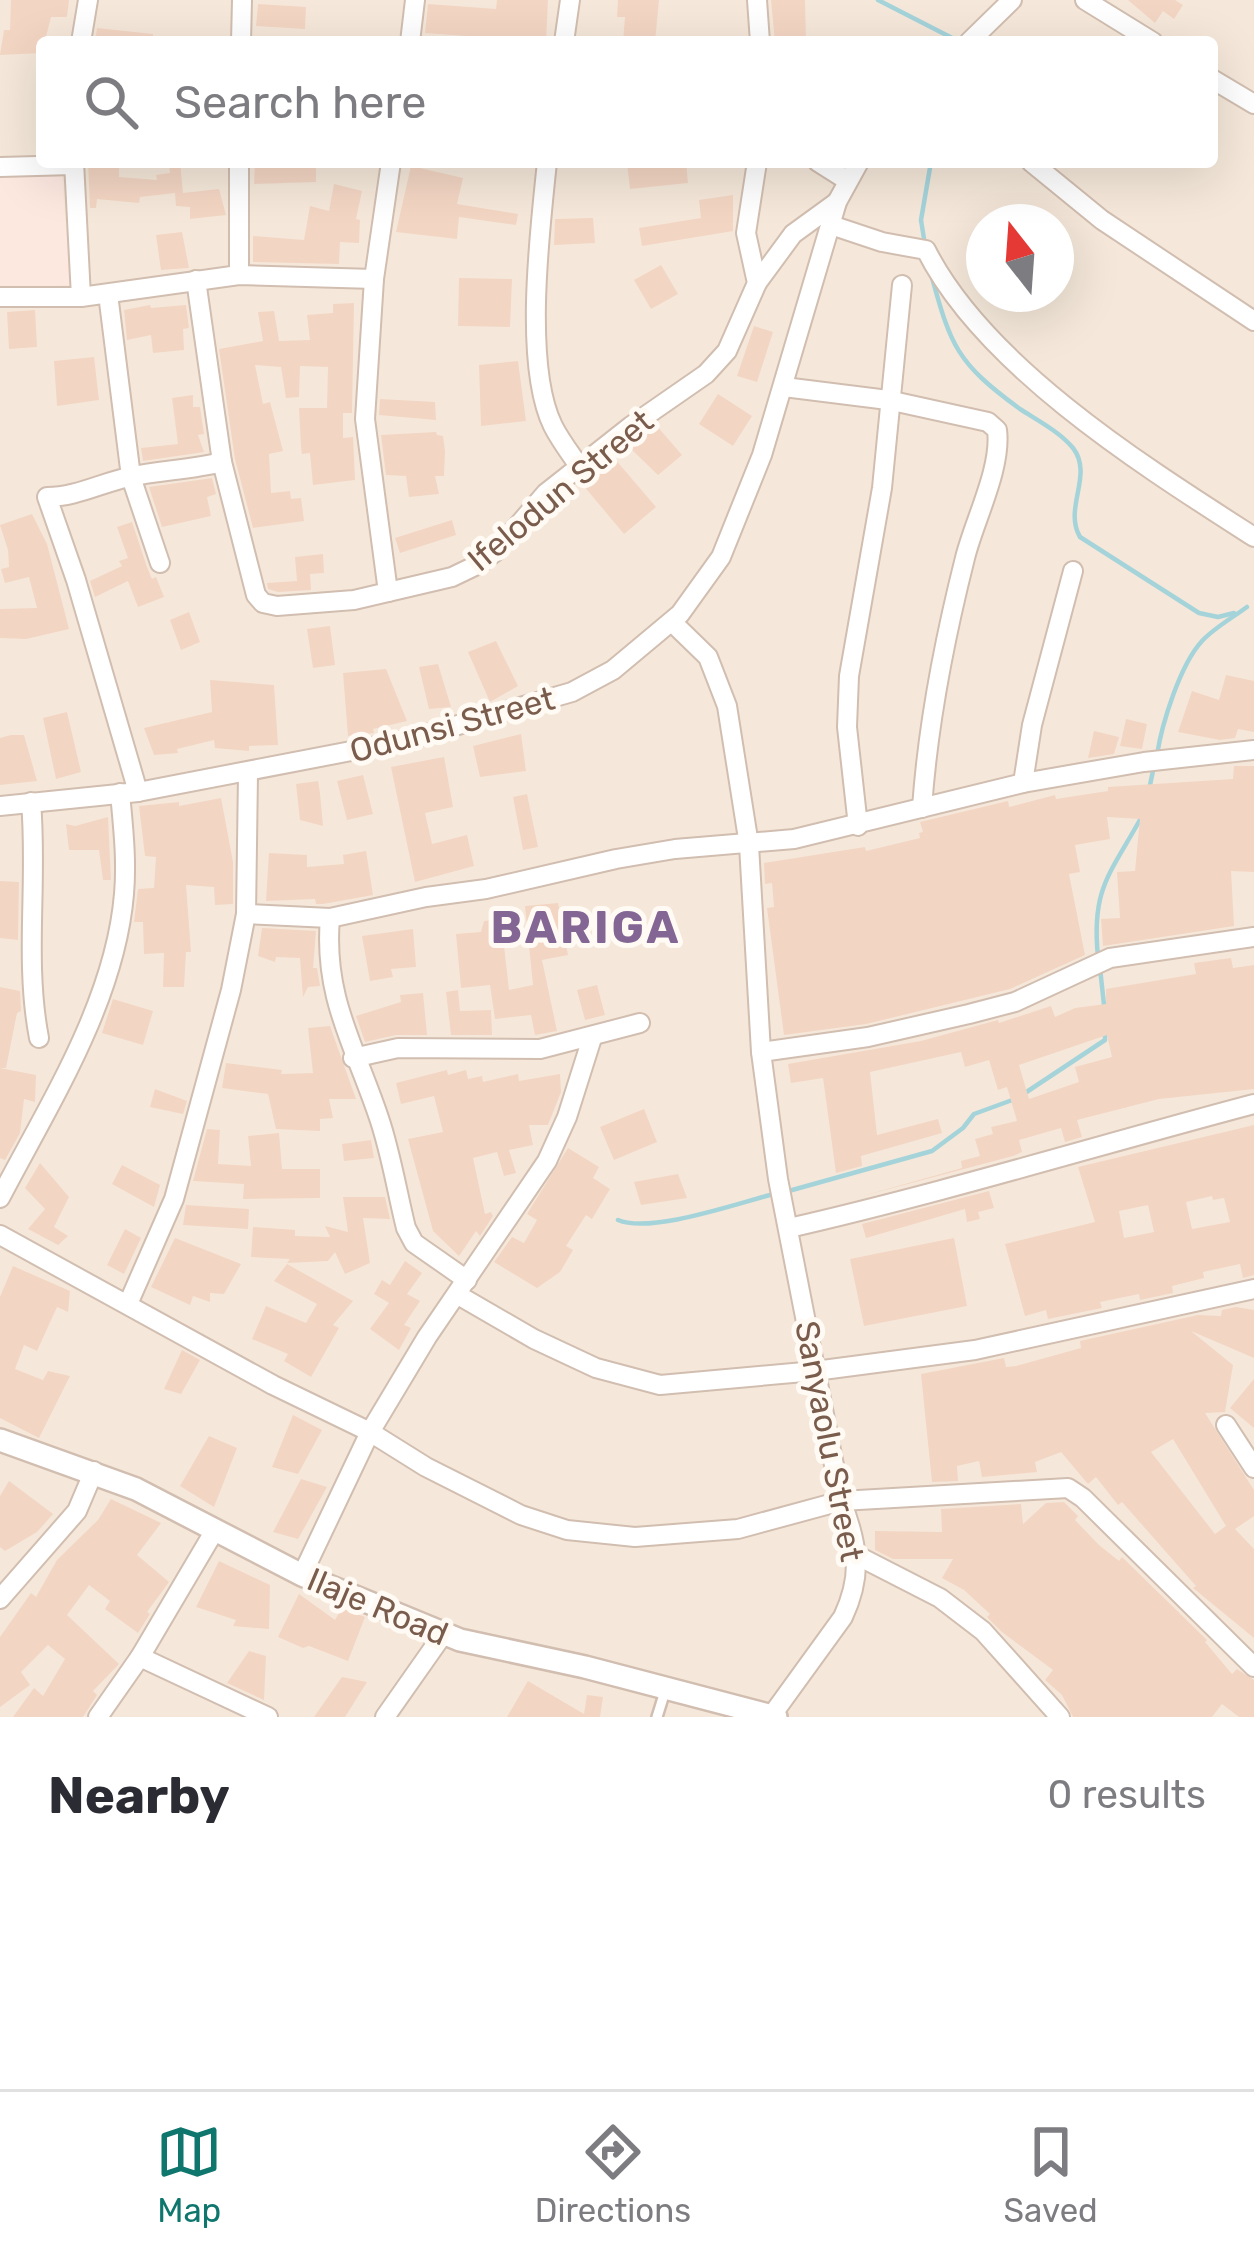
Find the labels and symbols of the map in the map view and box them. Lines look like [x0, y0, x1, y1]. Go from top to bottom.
north arrow [966, 204, 1074, 312]
street label: Ifelodun Street [460, 402, 661, 579]
street label: Odunsi Street [346, 678, 559, 771]
district label: BARIGA [490, 901, 682, 954]
street label: Sanyaolu Street [787, 1317, 872, 1565]
street label: Ilaje Road [302, 1559, 454, 1653]

